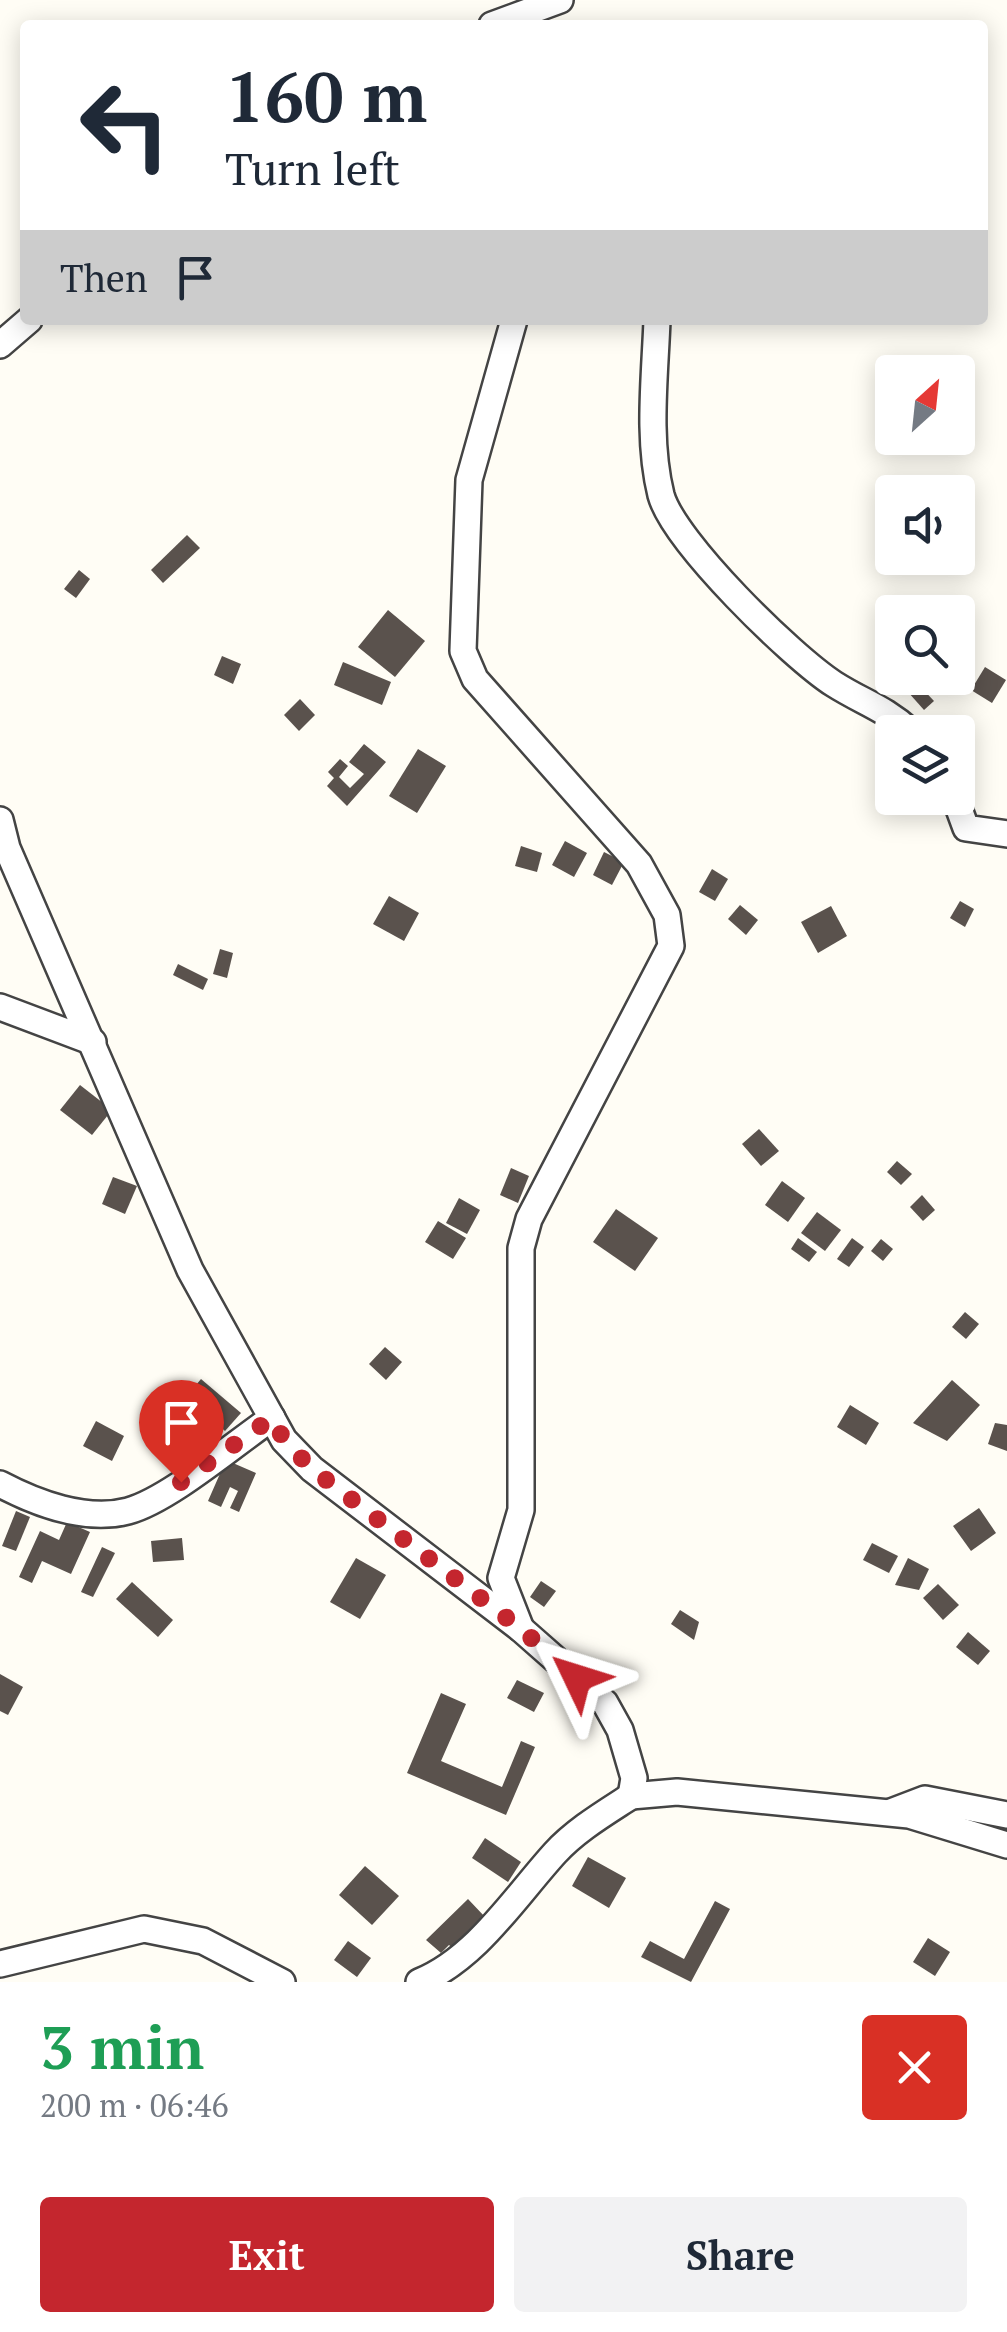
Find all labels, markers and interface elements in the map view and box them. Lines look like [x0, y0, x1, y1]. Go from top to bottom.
text: 160 m [225, 49, 427, 142]
icon: left [60, 60, 190, 190]
text: Turn left [225, 138, 400, 198]
icon: arrive [168, 250, 223, 305]
text: Then [60, 253, 148, 303]
north arrow [875, 355, 975, 455]
map controls [875, 355, 975, 815]
button: sound [875, 475, 975, 575]
button: search [875, 595, 975, 695]
button: layers [875, 715, 975, 815]
pin [139, 1380, 224, 1483]
icon: arrive [154, 1395, 209, 1450]
position arrow [525, 1626, 629, 1730]
text: 3 min [40, 2007, 204, 2086]
button: close [862, 2015, 967, 2120]
text: 200 m · 06:46 [40, 2084, 228, 2126]
button: Exit [40, 2197, 494, 2312]
button: Share [514, 2197, 967, 2312]

